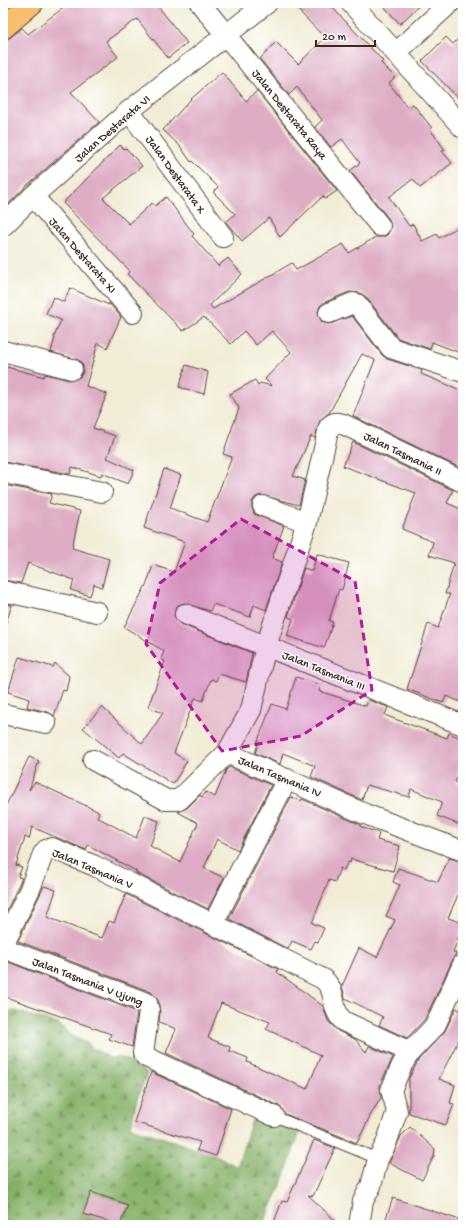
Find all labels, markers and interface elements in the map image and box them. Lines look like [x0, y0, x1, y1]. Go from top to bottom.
scale bar [316, 22, 375, 48]
text: 20 m [322, 31, 347, 45]
street label: Jalan Destarata Raya [248, 67, 329, 163]
street label: Jalan Destarata VI [73, 93, 154, 166]
street label: Jalan Destarata X [142, 134, 208, 217]
street label: Jalan Destarata XI [45, 216, 118, 297]
street label: Jalan Tasmania II [361, 430, 444, 480]
street label: Jalan Tasmania III [280, 649, 367, 695]
street label: Jalan Tasmania IV [235, 754, 323, 802]
street label: Jalan Tasmania V [50, 847, 135, 893]
street label: Jalan Tasmania V Ujung [30, 955, 145, 1011]

